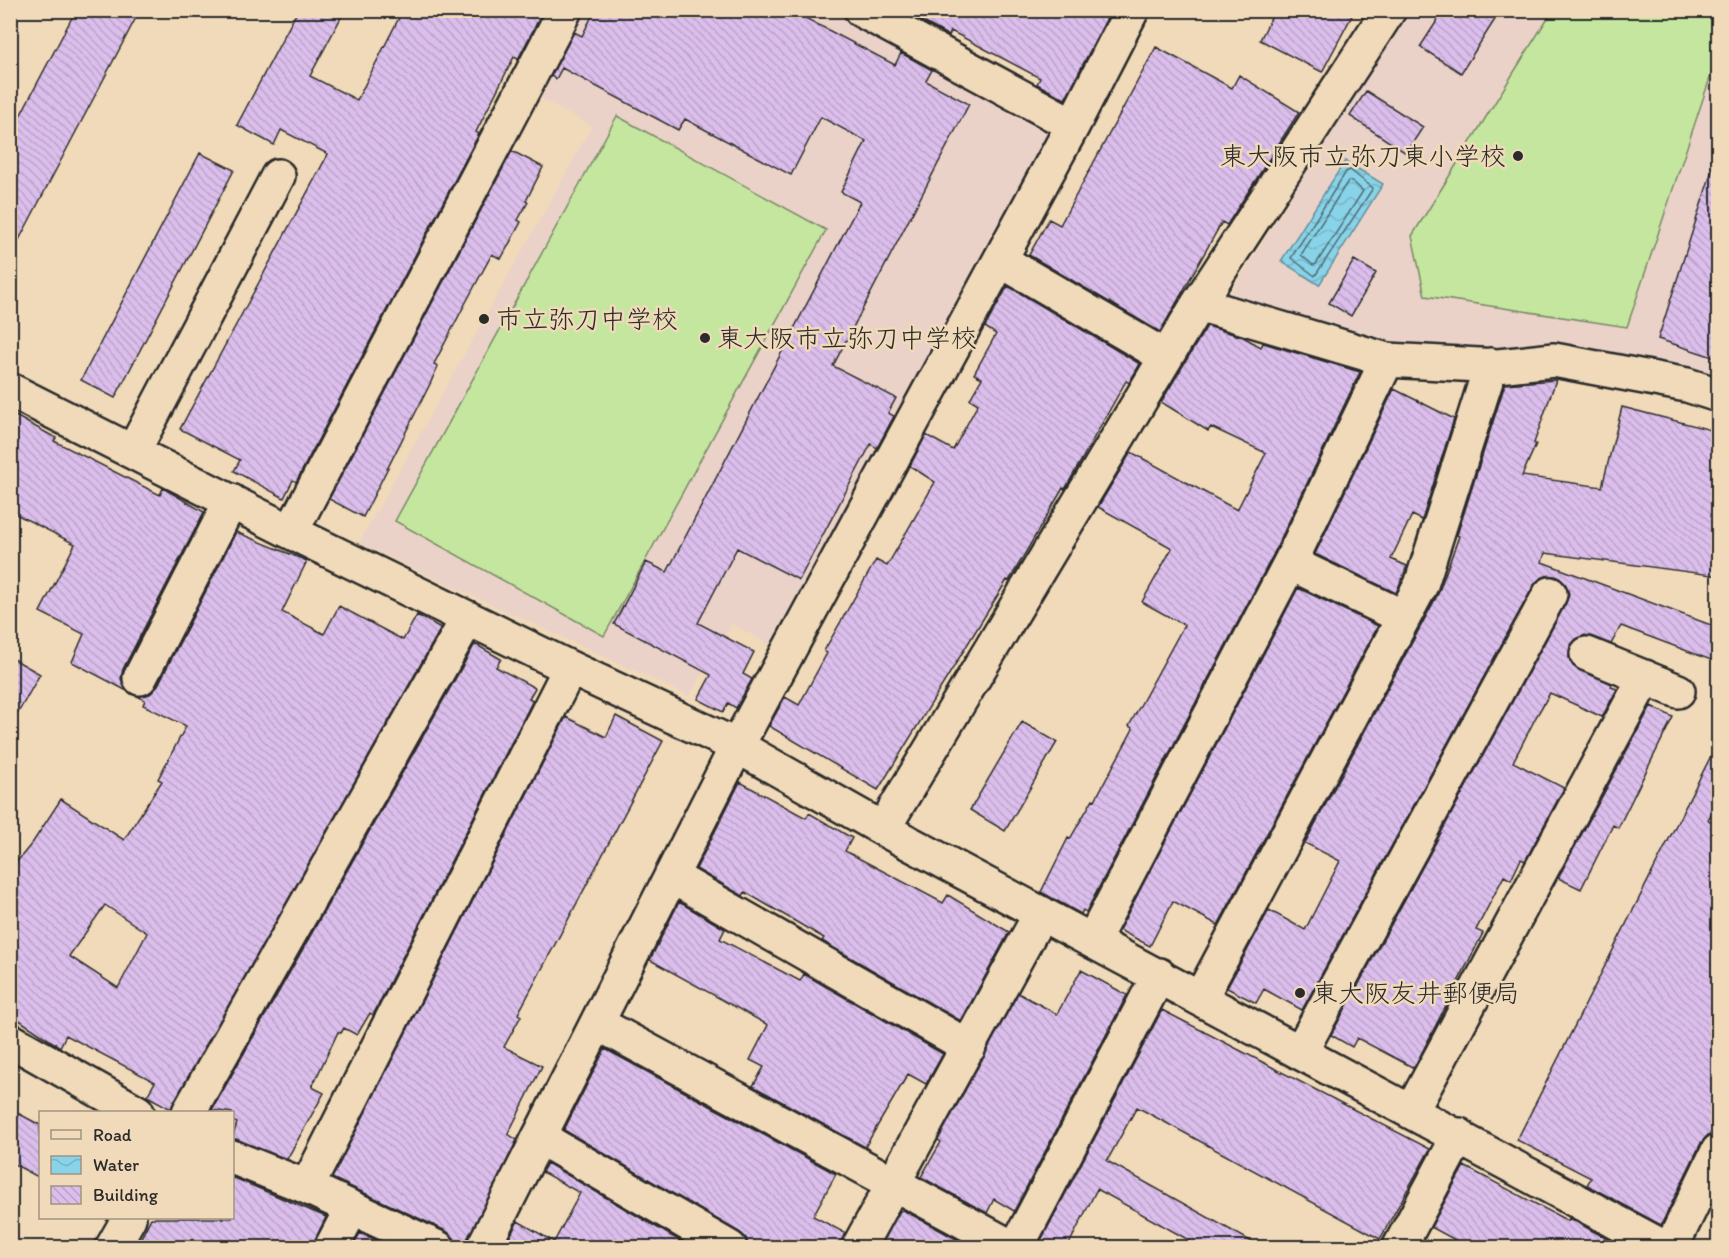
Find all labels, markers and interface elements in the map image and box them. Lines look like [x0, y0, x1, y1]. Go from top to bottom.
place label: 東大阪市立弥刀東小学校 [1220, 140, 1506, 172]
marker: 東大阪市立弥刀東小学校 [1511, 149, 1525, 163]
place label: 市立弥刀中学校 [496, 303, 678, 335]
marker: 市立弥刀中学校 [477, 312, 491, 326]
place label: 東大阪市立弥刀中学校 [717, 322, 977, 354]
marker: 東大阪市立弥刀中学校 [698, 331, 712, 345]
place label: 東大阪友井郵便局 [1312, 977, 1520, 1009]
marker: 東大阪友井郵便局 [1293, 986, 1307, 1000]
legend [39, 1111, 234, 1219]
text: Road [93, 1124, 132, 1146]
text: Water [93, 1154, 139, 1176]
text: Building [93, 1184, 159, 1206]

